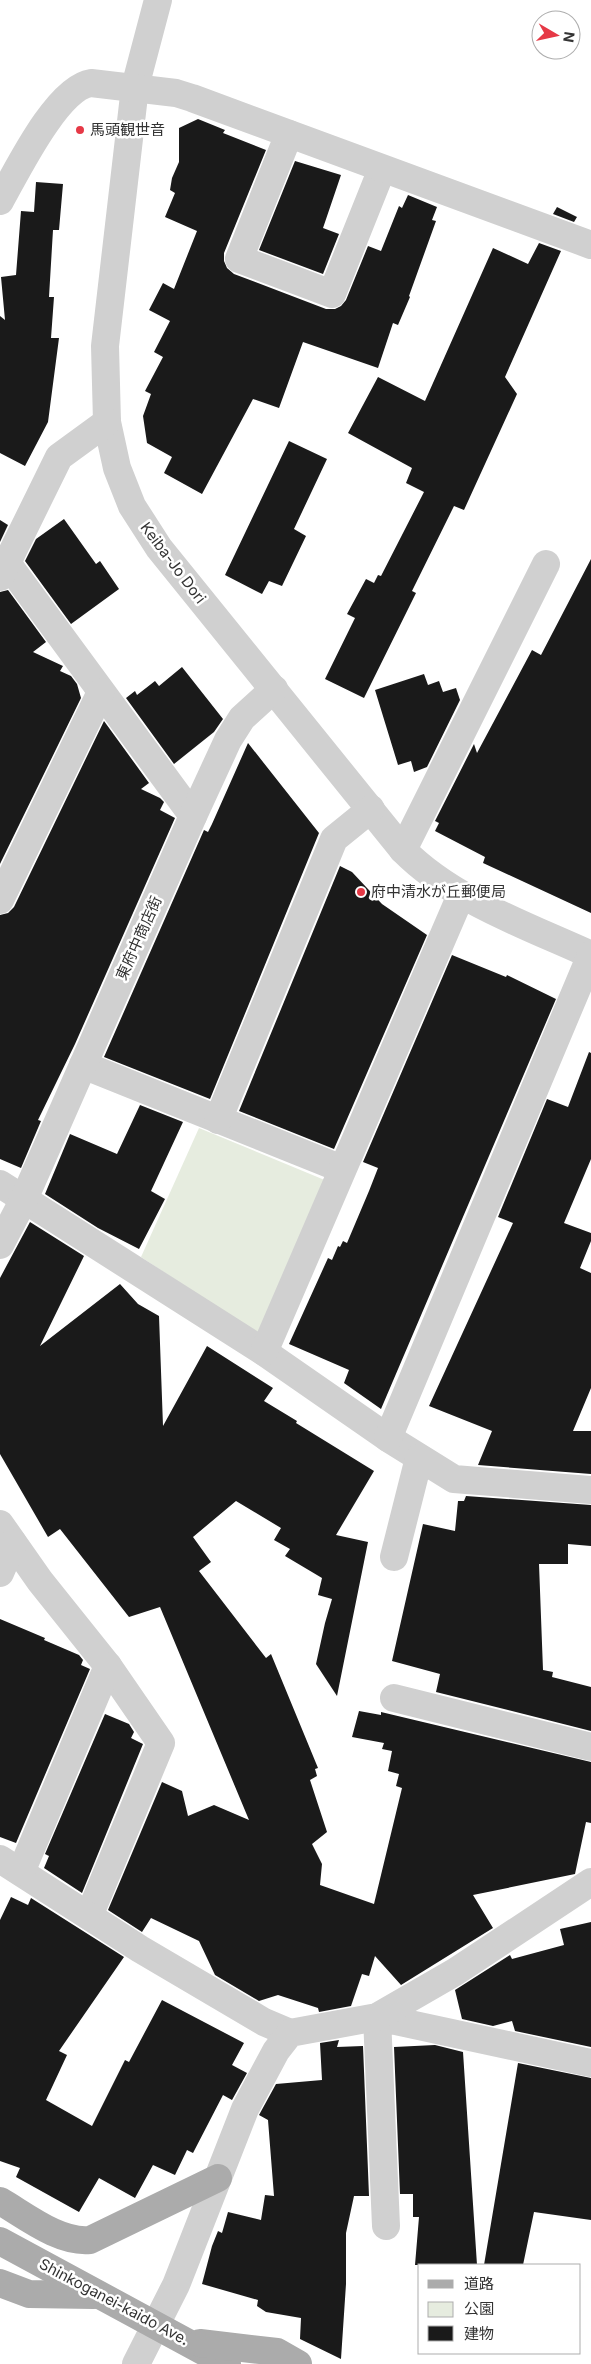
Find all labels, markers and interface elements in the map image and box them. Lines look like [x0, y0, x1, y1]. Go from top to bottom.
north arrow [531, 10, 581, 60]
text: N [560, 31, 579, 44]
place label: 馬頭観世音 [90, 120, 165, 139]
marker: 馬頭観世音 [74, 124, 86, 136]
street label: Keiba-Jo Dori [137, 518, 210, 607]
place label: 府中清水が丘郵便局 [371, 882, 506, 901]
marker: 府中清水が丘郵便局 [355, 886, 367, 898]
street label: 東府中商店街 [112, 893, 166, 983]
street label: Shinkoganei-kaido Ave. [36, 2254, 192, 2349]
legend [418, 2264, 581, 2354]
text: 道路 [464, 2274, 494, 2293]
text: 公園 [464, 2299, 494, 2318]
text: 建物 [464, 2324, 494, 2343]

